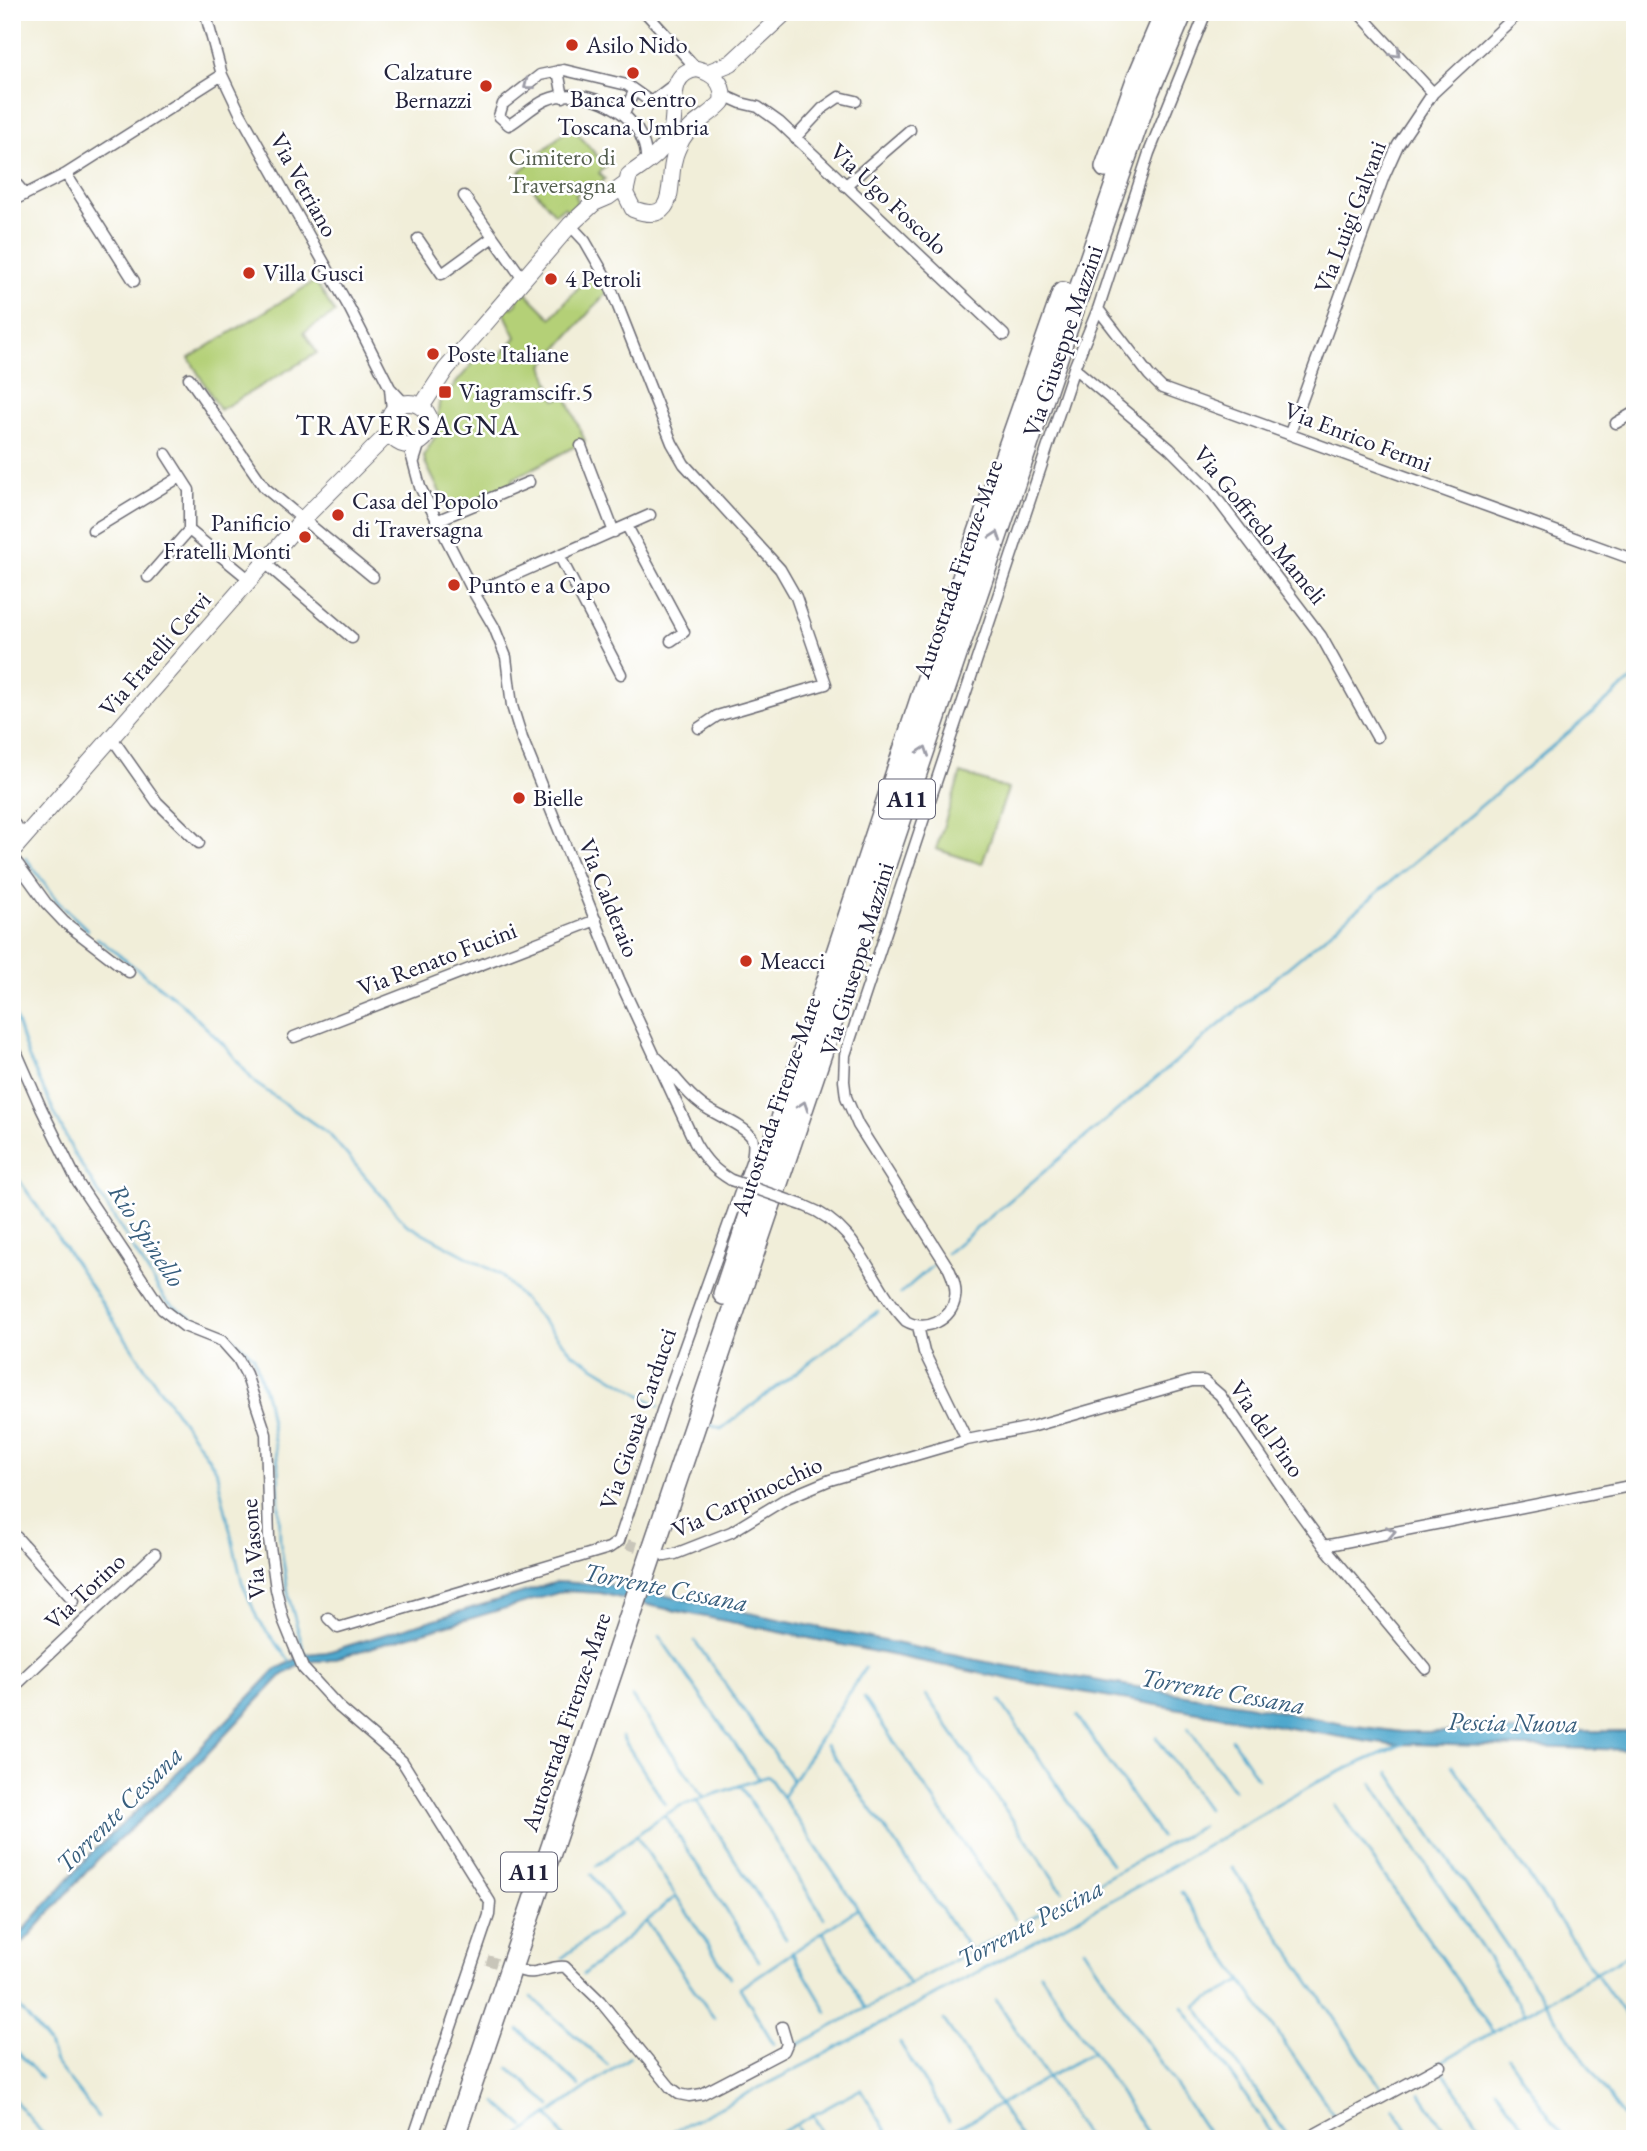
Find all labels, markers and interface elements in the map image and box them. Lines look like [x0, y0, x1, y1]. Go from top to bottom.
place label: Asilo Nido [585, 29, 688, 60]
marker: Asilo Nido [564, 37, 580, 53]
one-way arrow [1387, 45, 1400, 58]
place label: Calzature Bernazzi [383, 56, 472, 115]
marker: Banca Centro Toscana Umbria [625, 65, 641, 81]
one-way arrow [523, 77, 536, 89]
marker: Calzature Bernazzi [478, 78, 494, 94]
place label: Banca Centro Toscana Umbria [557, 83, 709, 142]
street label: Via Vetriano [263, 127, 346, 242]
street label: Via Ugo Foscolo [824, 136, 955, 261]
street label: Via Luigi Galvani [1306, 136, 1393, 297]
park label: Cimitero di Traversagna [508, 141, 616, 200]
street label: Via Giuseppe Mazzini [1015, 241, 1110, 441]
place label: Villa Gusci [263, 257, 364, 288]
place label: 4 Petroli [565, 263, 642, 294]
marker: Villa Gusci [241, 265, 257, 281]
marker: 4 Petroli [543, 271, 559, 287]
place label: Poste Italiane [447, 338, 569, 369]
marker: Poste Italiane [425, 346, 441, 362]
place label: Viagramscifr.5 [459, 376, 593, 407]
marker: Viagramscifr.5 [437, 384, 453, 400]
street label: Via Enrico Fermi [1280, 394, 1436, 479]
district label: TRAVERSAGNA [295, 407, 521, 443]
street label: Via Goffredo Mameli [1187, 439, 1334, 610]
street label: Autostrada Firenze-Mare [905, 455, 1010, 683]
place label: Casa del Popolo di Traversagna [352, 485, 498, 544]
place label: Panificio Fratelli Monti [163, 507, 291, 566]
marker: Casa del Popolo di Traversagna [330, 507, 346, 523]
marker: Panificio Fratelli Monti [297, 529, 313, 545]
one-way arrow [988, 530, 1002, 542]
place label: Punto e a Capo [468, 569, 610, 600]
marker: Punto e a Capo [446, 577, 462, 593]
street label: Via Fratelli Cervi [92, 585, 217, 723]
one-way arrow [915, 746, 930, 758]
road number: A11 [879, 779, 935, 818]
place label: Bielle [533, 782, 583, 813]
marker: Bielle [511, 790, 527, 806]
street label: Via Calderaio [572, 834, 647, 962]
street label: Via Giuseppe Mazzini [812, 858, 901, 1059]
street label: Via Renato Fucini [353, 914, 521, 1003]
place label: Meacci [760, 945, 825, 976]
marker: Meacci [738, 953, 754, 969]
street label: Autostrada Firenze-Mare [723, 992, 828, 1220]
one-way arrow [795, 1100, 809, 1113]
water label: Rio Spinello [101, 1177, 193, 1293]
street label: Via Giosuè Carducci [592, 1324, 683, 1514]
street label: Via del Pino [1223, 1374, 1312, 1483]
street label: Via Carpinocchio [667, 1448, 827, 1545]
street label: Via Vasone [233, 1497, 272, 1601]
one-way arrow [1385, 1526, 1397, 1541]
street label: Via Torino [38, 1545, 132, 1636]
water label: Torrente Cessana [581, 1554, 751, 1620]
street label: Autostrada Firenze-Mare [513, 1608, 618, 1836]
water label: Torrente Cessana [1138, 1660, 1308, 1722]
water label: Pescia Nuova [1447, 1704, 1579, 1740]
water label: Torrente Cessana [48, 1738, 190, 1880]
road number: A11 [501, 1853, 557, 1892]
water label: Torrente Pescina [951, 1870, 1109, 1976]

